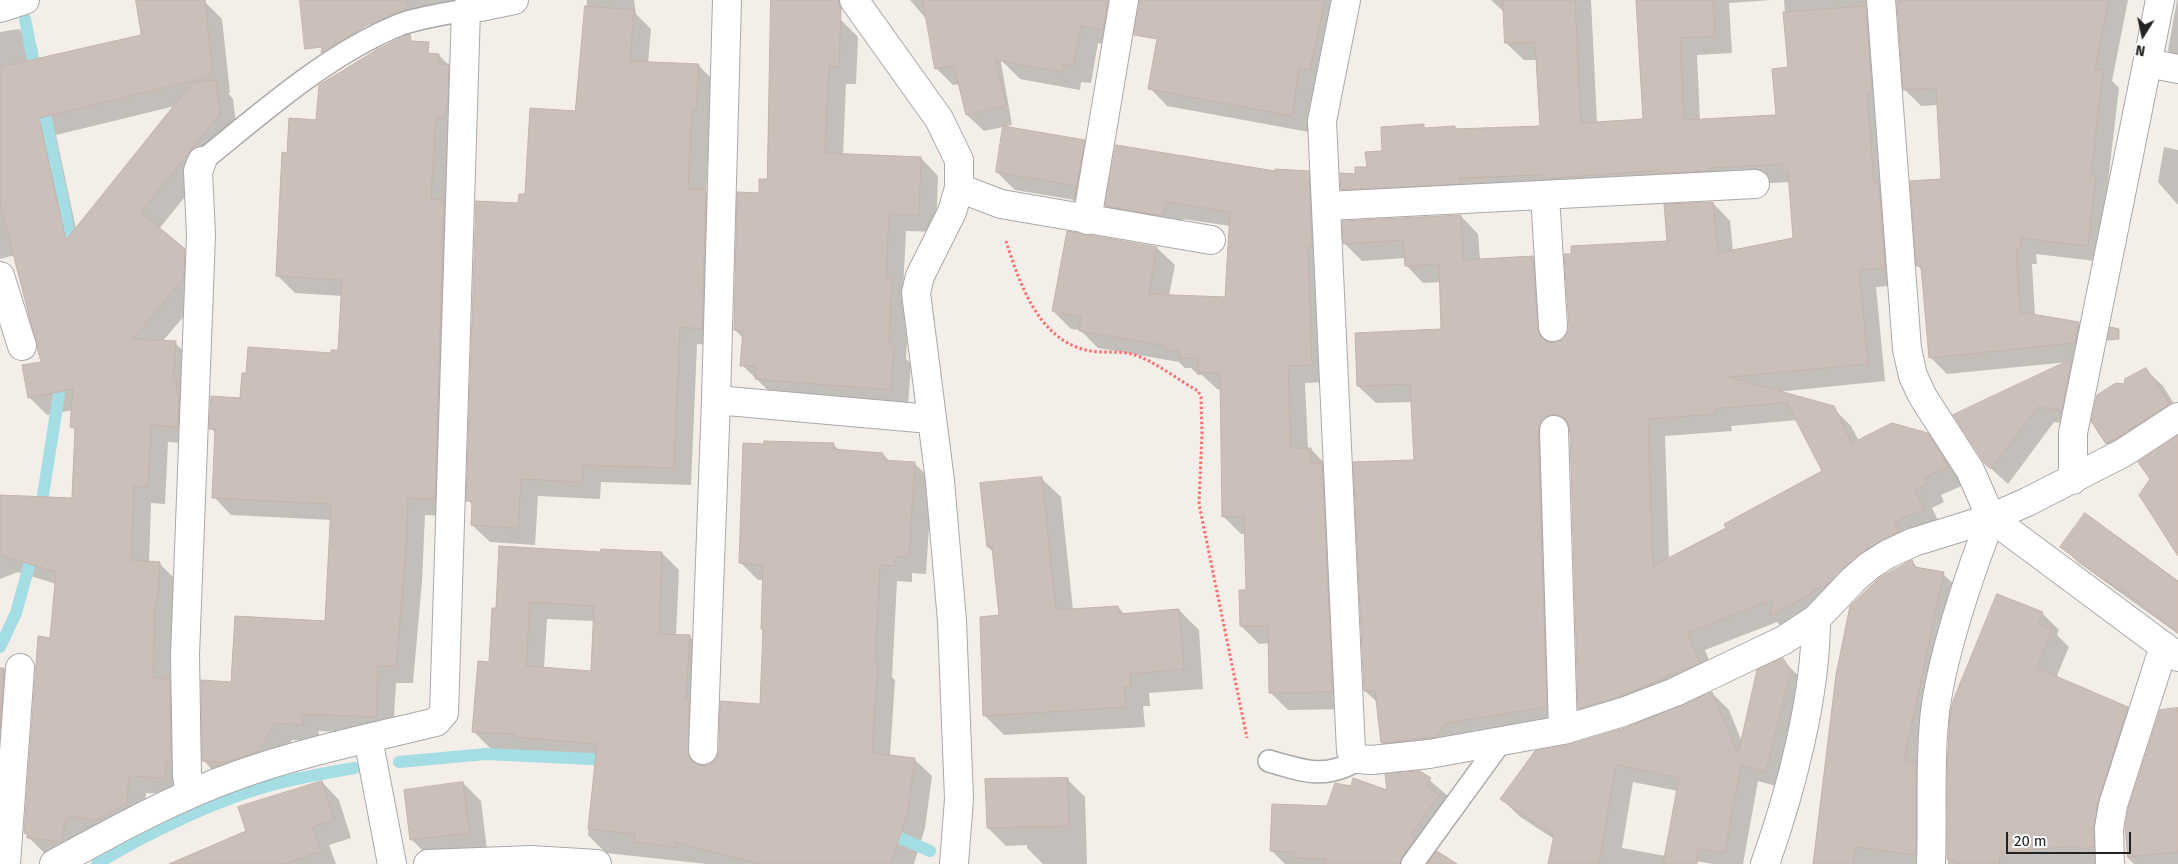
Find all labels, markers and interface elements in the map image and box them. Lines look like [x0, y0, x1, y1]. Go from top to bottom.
north arrow [2118, 10, 2168, 60]
text: N [2134, 41, 2146, 59]
scale bar [2008, 822, 2133, 854]
text: 20 m [2014, 832, 2047, 850]

